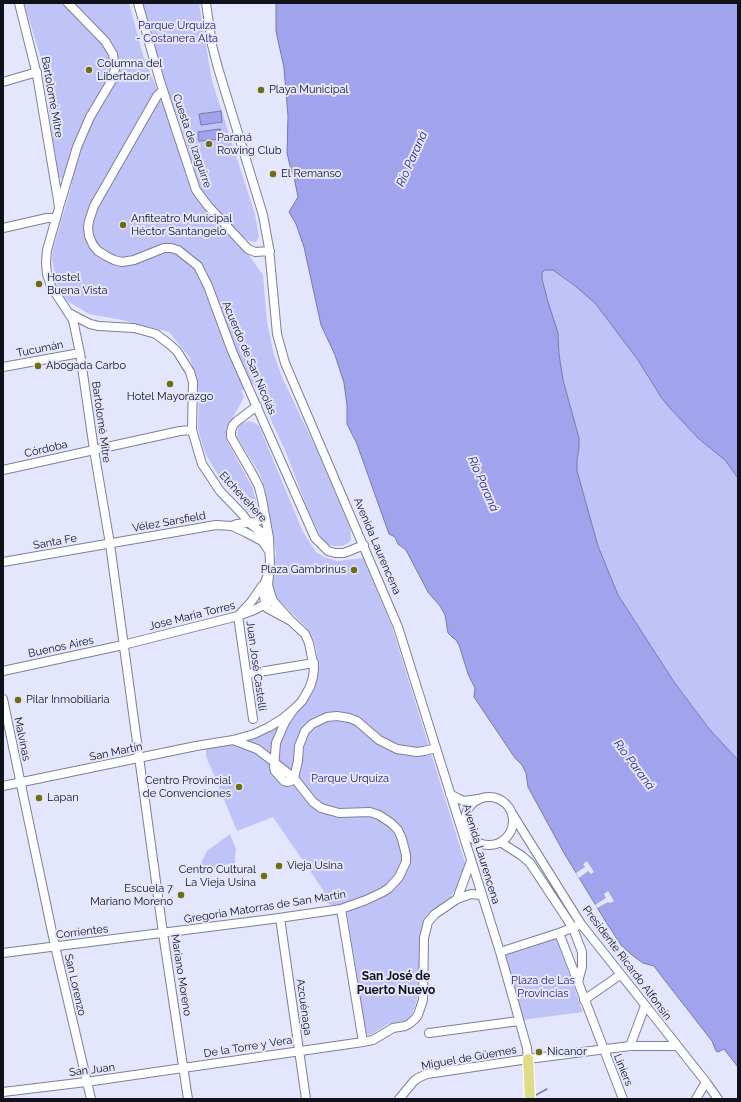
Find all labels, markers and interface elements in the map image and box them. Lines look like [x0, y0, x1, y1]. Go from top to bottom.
park label: Parque Urquiza - Costanera Alta [136, 19, 218, 45]
street label: Bartolomé Mitre [38, 55, 66, 139]
place label: Columna del Libertador [97, 57, 162, 83]
marker: Columna del Libertador [84, 65, 94, 75]
place label: Playa Municipal [269, 83, 348, 97]
marker: Playa Municipal [256, 85, 266, 95]
street label: Cuesta de Izaguirre [170, 92, 214, 190]
water label: Río Paraná [393, 129, 431, 189]
place label: Paraná Rowing Club [217, 131, 282, 157]
marker: Paraná Rowing Club [204, 139, 214, 149]
place label: El Remanso [281, 167, 341, 181]
marker: El Remanso [268, 169, 278, 179]
place label: Anfiteatro Municipal Héctor Santangelo [131, 212, 232, 238]
marker: Anfiteatro Municipal Héctor Santangelo [118, 220, 128, 230]
place label: Hostel Buena Vista [47, 271, 107, 297]
marker: Hostel Buena Vista [34, 279, 44, 289]
street label: Acuerdo de San Nicolás [219, 299, 279, 417]
street label: Tucumán [15, 338, 65, 360]
place label: Abogada Carbo [46, 359, 126, 373]
marker: Abogada Carbo [33, 361, 43, 371]
marker: Hotel Mayorazgo [165, 379, 175, 389]
street label: Bartolomé Mitre [89, 380, 113, 464]
place label: Hotel Mayorazgo [127, 390, 213, 404]
street label: Córdoba [23, 438, 69, 460]
water label: Río Paraná [464, 454, 502, 514]
street label: Etchevehere [216, 469, 270, 525]
street label: Avenida Laurencena [351, 496, 403, 596]
street label: Vélez Sarsfield [131, 509, 207, 535]
street label: Santa Fe [32, 532, 78, 552]
place label: Plaza Gambrinus [261, 563, 346, 577]
marker: Plaza Gambrinus [349, 565, 359, 575]
street label: Jose Maria Torres [148, 599, 236, 633]
street label: Juan José Castelli [243, 620, 269, 712]
street label: Buenos Aires [27, 634, 95, 660]
place label: Pilar Inmobiliaria [26, 693, 110, 707]
marker: Pilar Inmobiliaria [13, 695, 23, 705]
street label: Malvinas [11, 716, 33, 762]
water label: Río Paraná [610, 737, 658, 793]
street label: San Martín [88, 740, 144, 764]
park label: Parque Urquiza [311, 772, 389, 786]
place label: Centro Provincial de Convenciones [143, 774, 231, 800]
marker: Centro Provincial de Convenciones [234, 782, 244, 792]
place label: Lapan [47, 791, 79, 805]
marker: Lapan [34, 793, 44, 803]
street label: Avenida Laurencena [459, 802, 503, 906]
place label: Vieja Usina [287, 859, 343, 873]
marker: Vieja Usina [274, 861, 284, 871]
place label: Centro Cultural La Vieja Usina [179, 863, 256, 889]
marker: Centro Cultural La Vieja Usina [259, 871, 269, 881]
place label: Escuela 7 Mariano Moreno [90, 882, 173, 908]
street label: Gregoria Matorras de San Martín [183, 888, 347, 926]
marker: Escuela 7 Mariano Moreno [176, 890, 186, 900]
street label: Presidente Ricardo Alfonsín [580, 903, 674, 1023]
street label: Corrientes [55, 922, 109, 942]
street label: Mariano Moreno [168, 933, 194, 1017]
street label: San Lorenzo [61, 953, 89, 1017]
district label: San José de Puerto Nuevo [357, 969, 435, 997]
park label: Plaza de Las Provincias [511, 974, 575, 1000]
street label: Azcuénaga [294, 978, 314, 1036]
street label: De la Torre y Vera [203, 1033, 293, 1061]
street label: Miguel de Güemes [420, 1043, 518, 1073]
place label: Nicanor [547, 1045, 587, 1059]
marker: Nicanor [534, 1047, 544, 1057]
street label: Liniers [611, 1052, 635, 1088]
street label: San Juan [68, 1061, 116, 1079]

